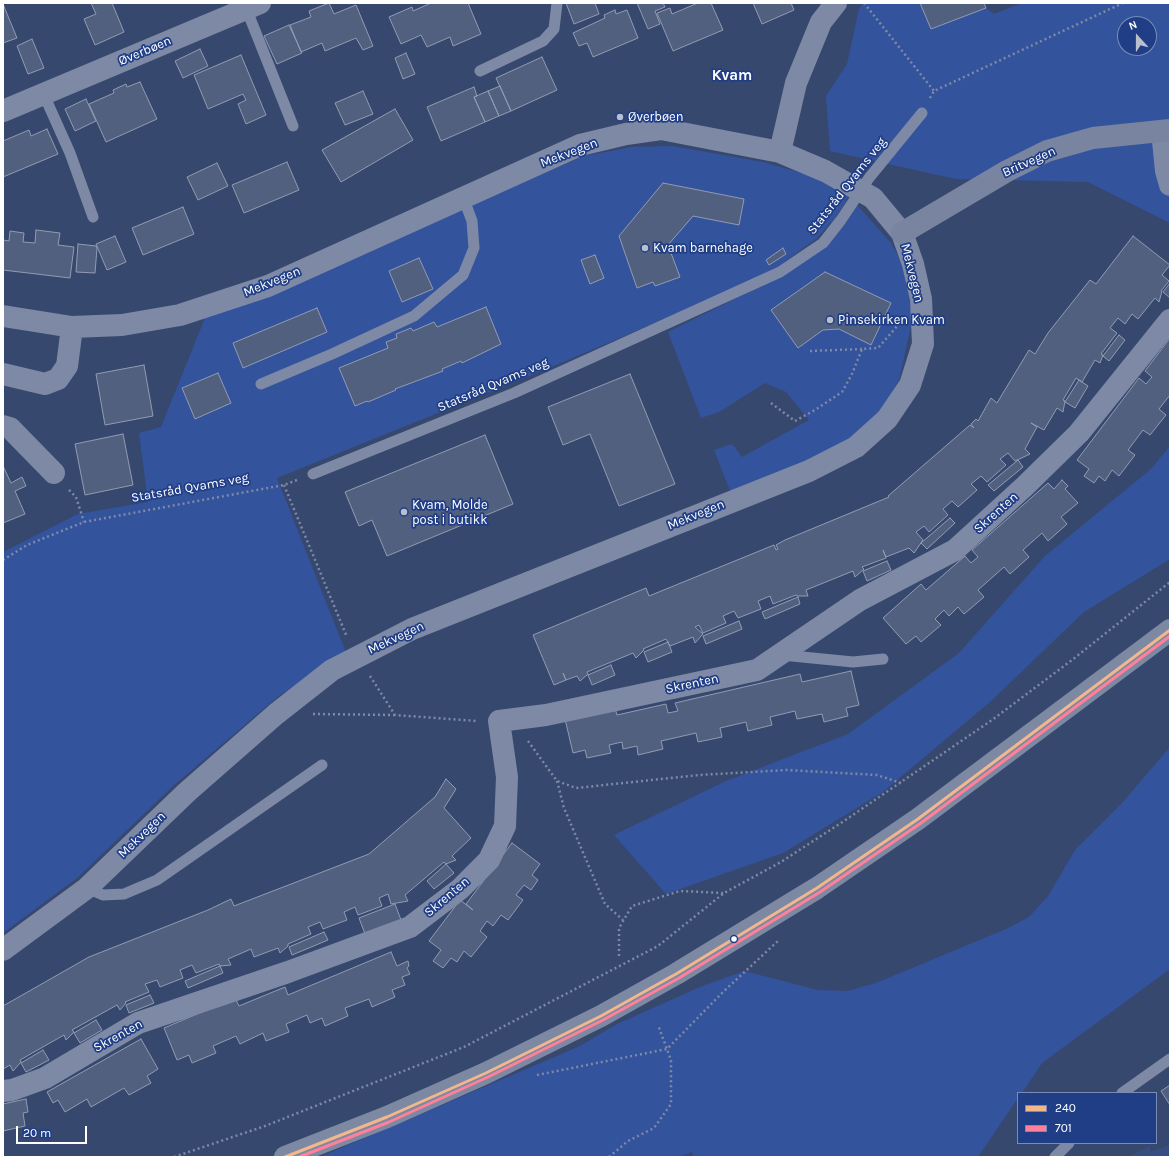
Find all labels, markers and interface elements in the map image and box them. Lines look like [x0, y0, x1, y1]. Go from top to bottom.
north arrow [1117, 16, 1157, 56]
text: N [1127, 18, 1139, 33]
street label: Øverbøen [116, 33, 174, 69]
district label: Kvam [712, 67, 752, 85]
place label: Øverbøen [628, 109, 684, 125]
marker: Øverbøen [615, 112, 625, 122]
street label: Statsråd Qvams veg [804, 134, 890, 238]
street label: Mekvegen [538, 135, 600, 171]
street label: Britvegen [1000, 143, 1058, 181]
place label: Kvam barnehage [653, 240, 753, 256]
street label: Mekvegen [897, 242, 927, 304]
marker: Kvam barnehage [640, 243, 650, 253]
street label: Mekvegen [241, 264, 303, 300]
place label: Pinsekirken Kvam [838, 312, 945, 328]
marker: Pinsekirken Kvam [825, 315, 835, 325]
street label: Statsråd Qvams veg [435, 355, 551, 415]
street label: Statsråd Qvams veg [130, 470, 250, 506]
street label: Skrenten [971, 489, 1021, 537]
place label: Kvam, Molde post i butikk [412, 497, 488, 528]
street label: Mekvegen [665, 497, 727, 533]
marker: Kvam, Molde post i butikk [399, 507, 409, 517]
street label: Mekvegen [365, 618, 427, 658]
street label: Skrenten [664, 671, 720, 697]
street label: Mekvegen [115, 809, 169, 861]
street label: Skrenten [421, 874, 473, 920]
unlabelled marker [729, 934, 739, 944]
street label: Skrenten [91, 1016, 145, 1056]
legend [1017, 1092, 1157, 1144]
text: 240 [1055, 1101, 1076, 1115]
scale bar [18, 1118, 89, 1144]
text: 701 [1055, 1121, 1072, 1135]
text: 20 m [23, 1126, 51, 1140]

